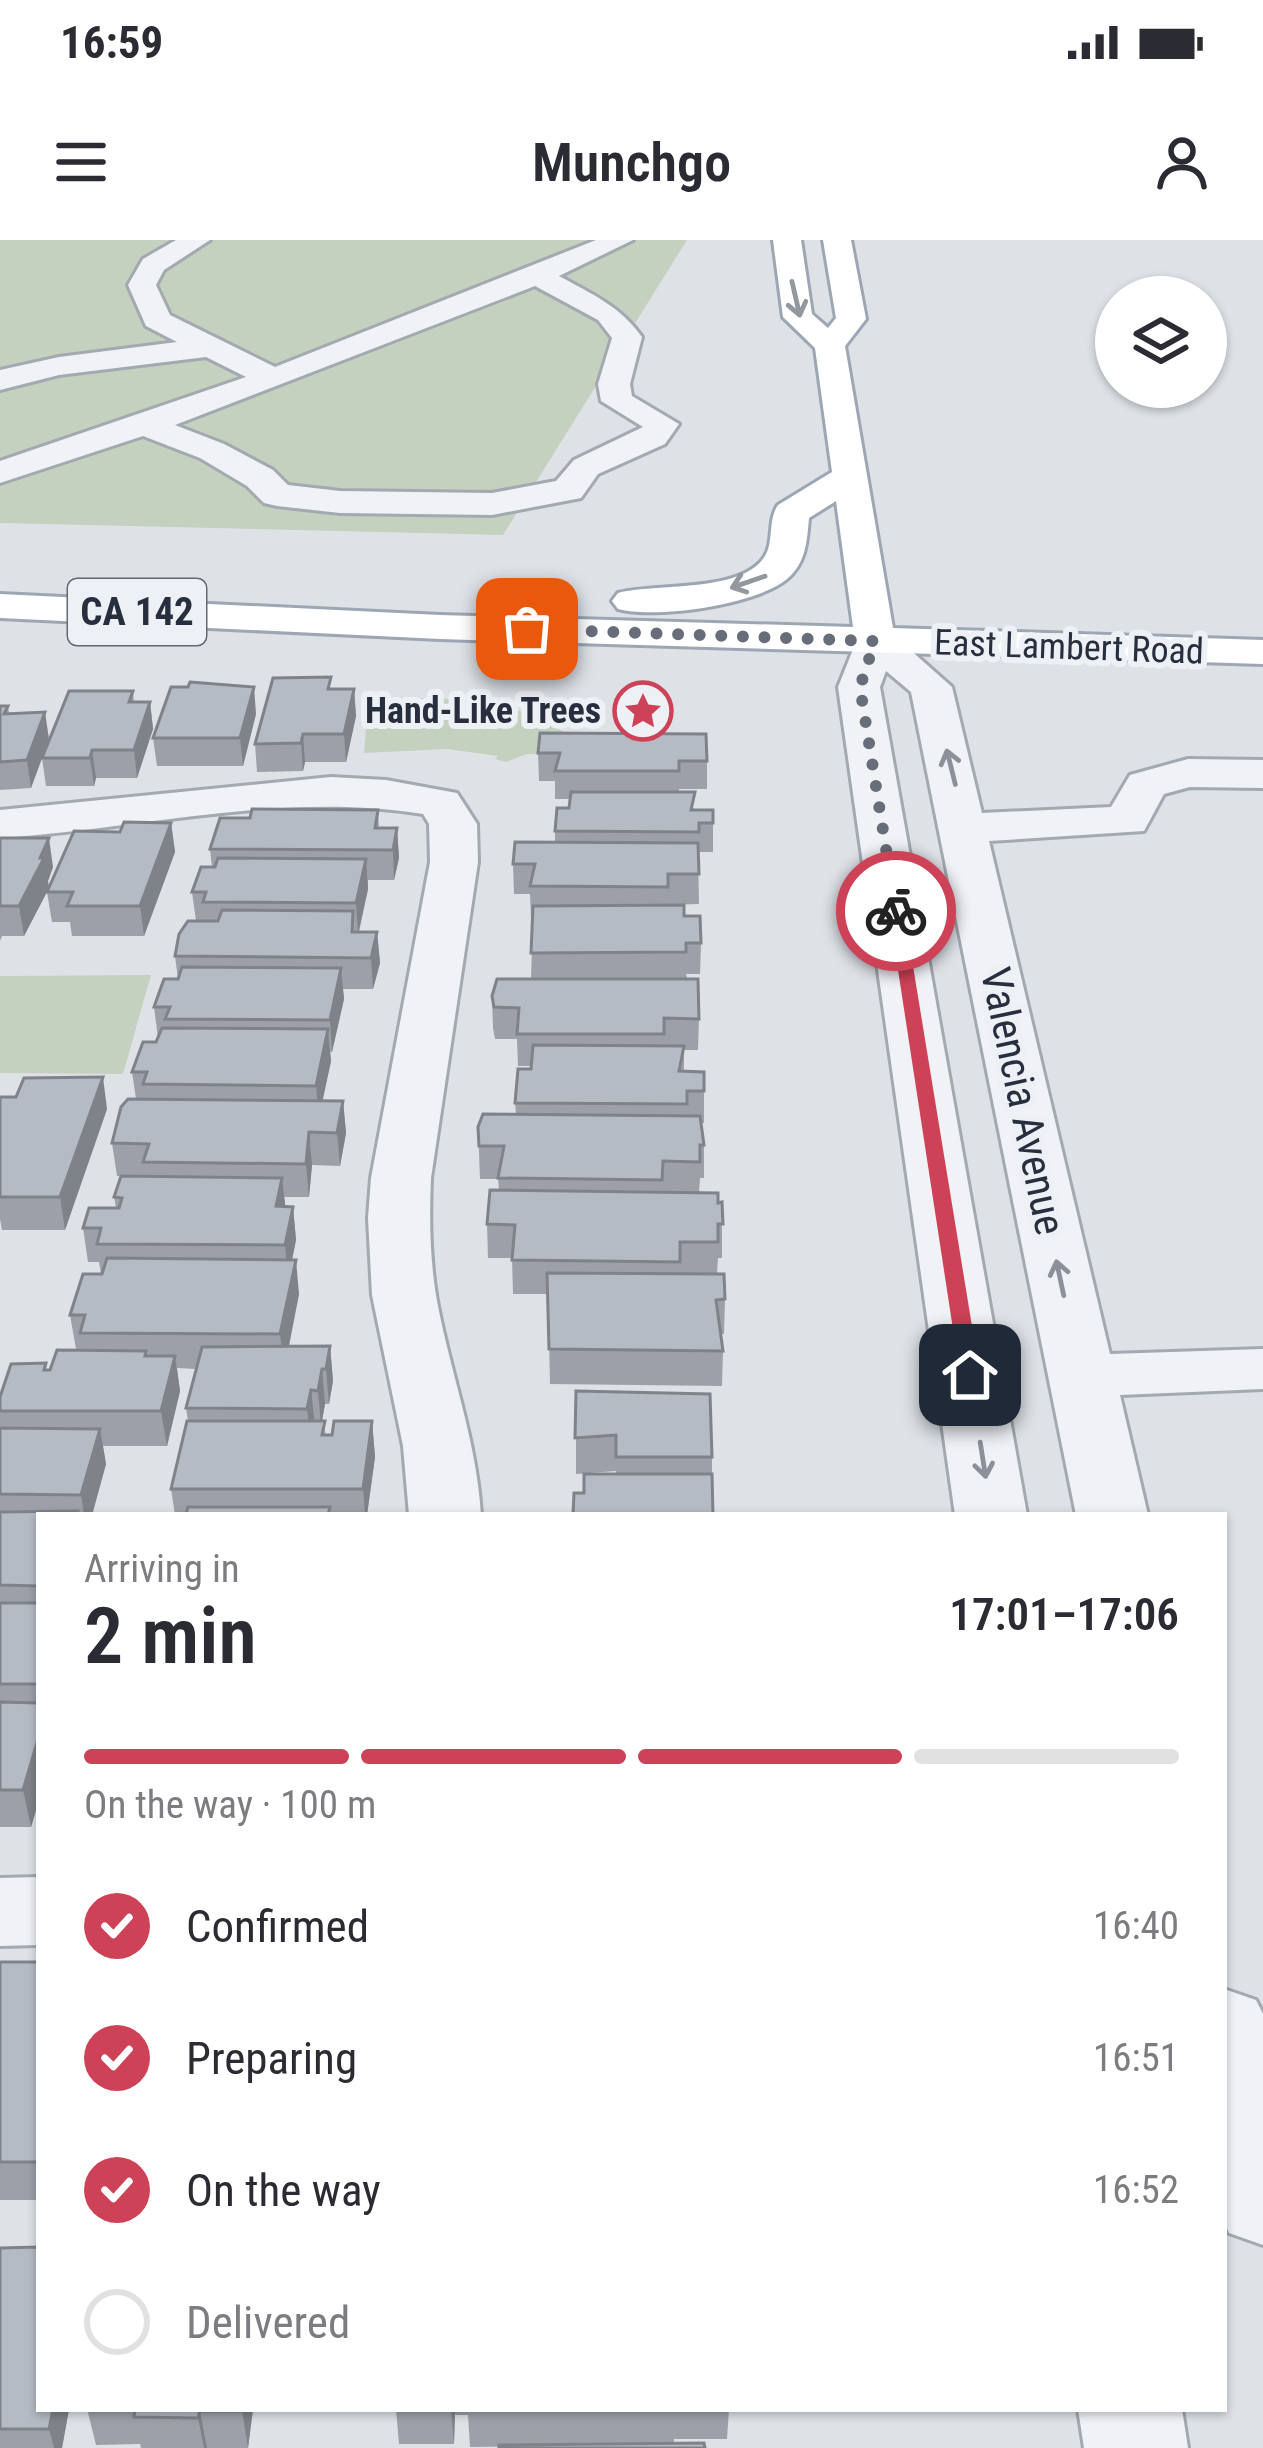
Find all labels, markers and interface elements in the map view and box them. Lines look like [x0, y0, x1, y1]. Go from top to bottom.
text: 16:59 [60, 16, 163, 69]
icon: menu [48, 129, 114, 195]
icon: person [1149, 129, 1215, 195]
text: Munchgo [532, 131, 731, 194]
map controls [1095, 276, 1227, 408]
button: layers [1095, 276, 1227, 408]
one-way arrow [786, 279, 808, 317]
one-way arrow [730, 572, 768, 594]
pin [476, 578, 578, 680]
road number: CA 142 [68, 579, 206, 645]
icon: bag [494, 596, 560, 662]
street label: East Lambert Road [934, 621, 1204, 673]
place icon: Hand-Like Trees [612, 680, 674, 742]
place label: Hand-Like Trees [365, 690, 601, 732]
one-way arrow [939, 749, 961, 787]
courier [836, 851, 956, 971]
icon: bike [863, 878, 929, 944]
street label: Valencia Avenue [971, 963, 1075, 1239]
one-way arrow [1048, 1259, 1070, 1298]
pin [919, 1324, 1021, 1426]
icon: home [937, 1342, 1003, 1408]
one-way arrow [972, 1440, 995, 1479]
text: Arriving in [84, 1546, 240, 1592]
text: 17:01–17:06 [949, 1588, 1179, 1641]
text: 2 min [84, 1591, 257, 1682]
text: On the way · 100 m [84, 1782, 376, 1828]
icon: check [84, 1893, 150, 1959]
text: Confirmed [186, 1900, 369, 1953]
text: 16:40 [1093, 1903, 1179, 1949]
icon: check [84, 2025, 150, 2091]
text: Preparing [186, 2032, 357, 2085]
text: 16:51 [1093, 2035, 1179, 2081]
icon: check [84, 2157, 150, 2223]
text: On the way [186, 2164, 381, 2217]
text: 16:52 [1093, 2167, 1179, 2213]
text: Delivered [186, 2296, 350, 2349]

